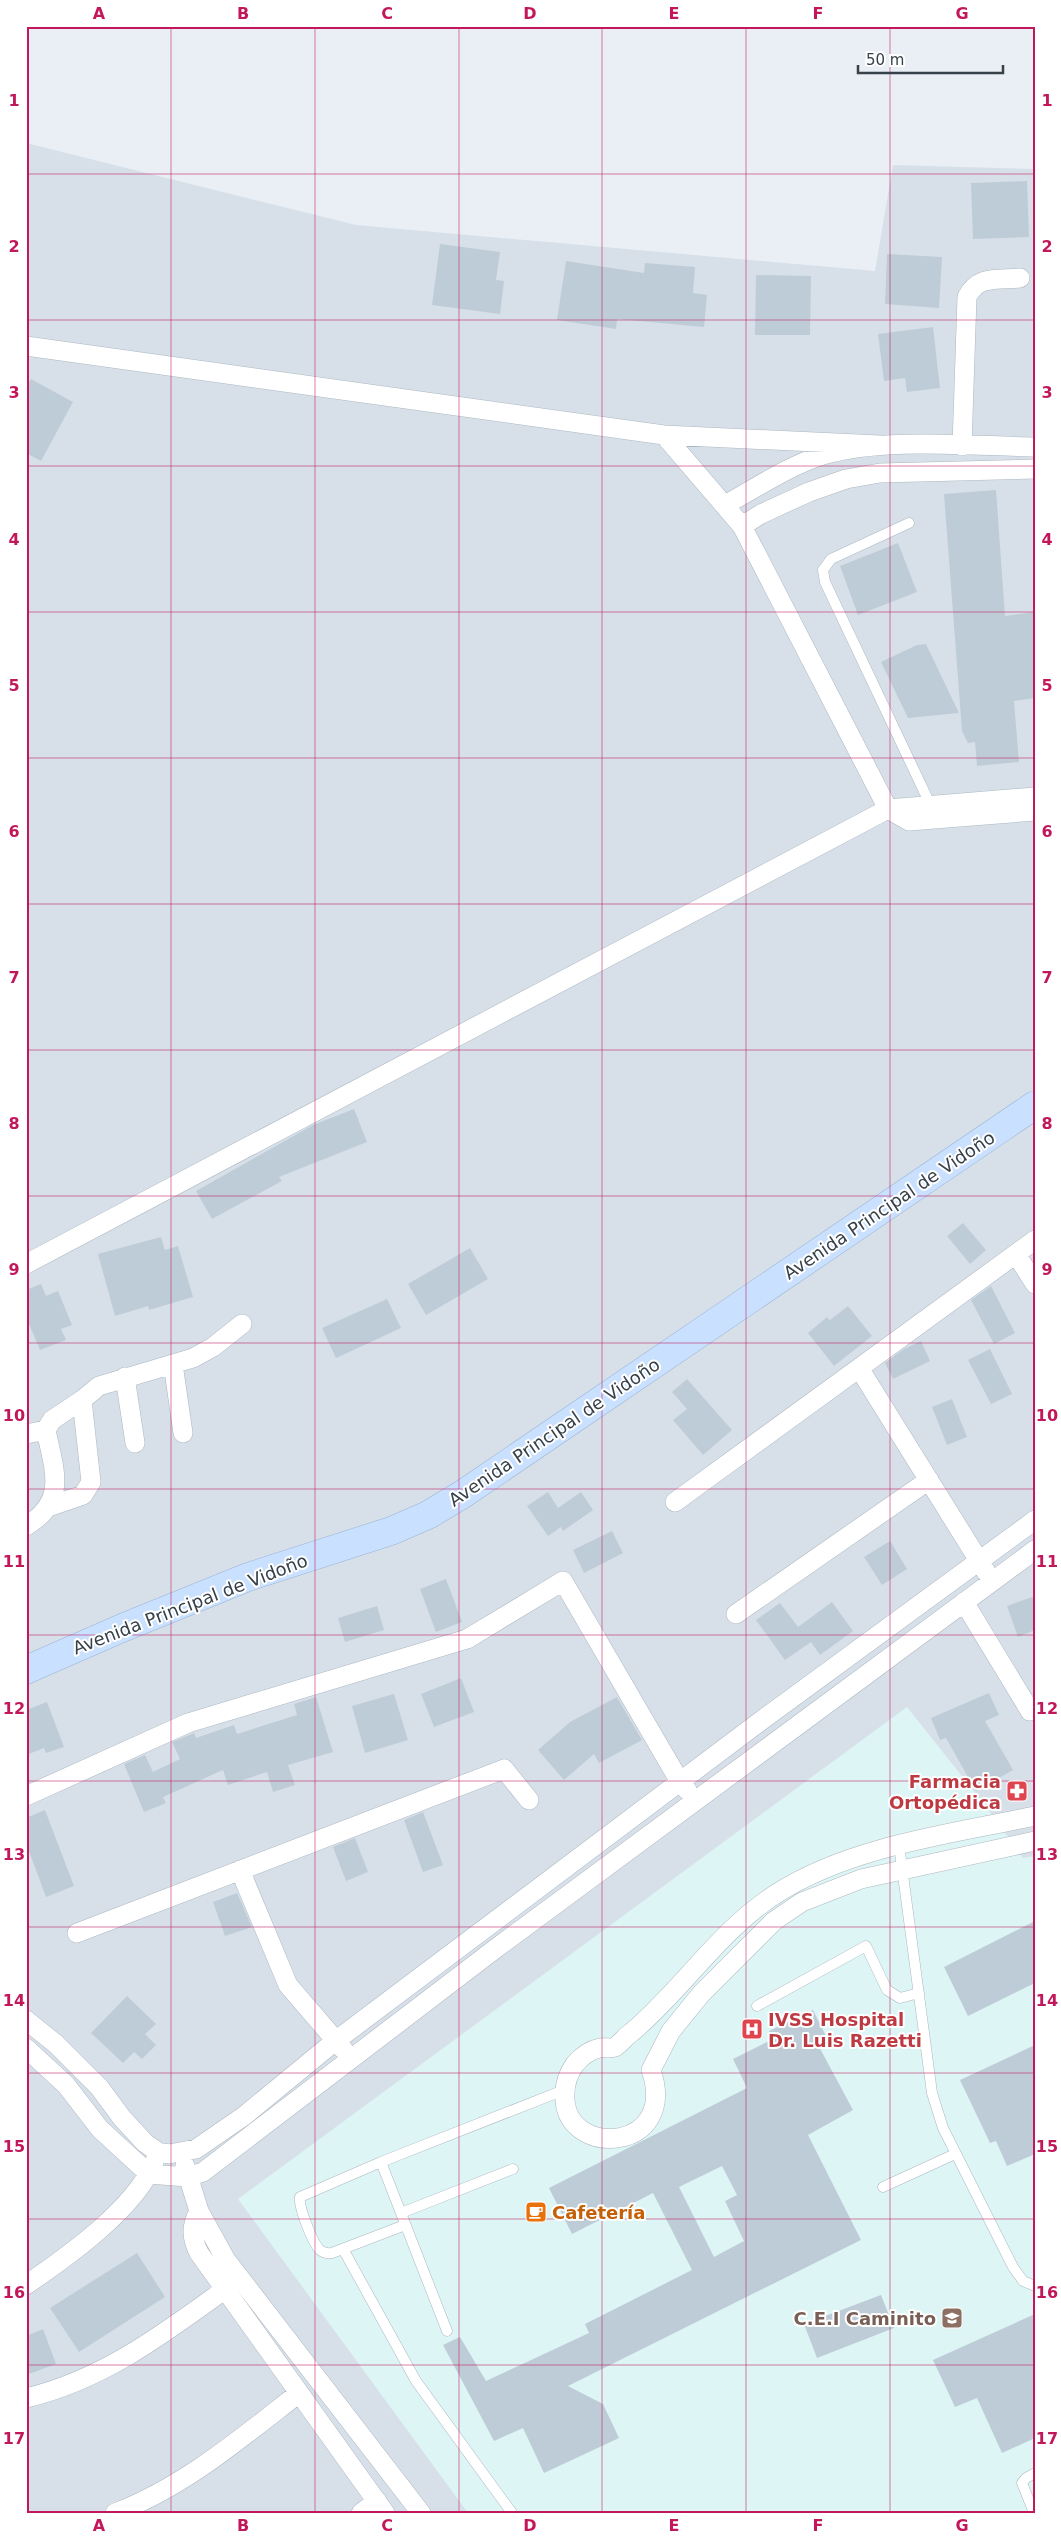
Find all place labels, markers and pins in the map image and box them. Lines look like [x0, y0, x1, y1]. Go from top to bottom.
place label: Farmacia Ortopédica [889, 1771, 1001, 1813]
pharmacy icon: Farmacia Ortopédica [1005, 1779, 1029, 1803]
place label: IVSS Hospital Dr. Luis Razetti [768, 2009, 922, 2051]
hospital icon: IVSS Hospital Dr. Luis Razetti [740, 2017, 764, 2041]
cafe icon: Cafetería [524, 2200, 548, 2224]
place label: Cafetería [552, 2202, 645, 2223]
school or university icon: C.E.I Caminito [940, 2306, 964, 2330]
place label: C.E.I Caminito [794, 2308, 936, 2329]

